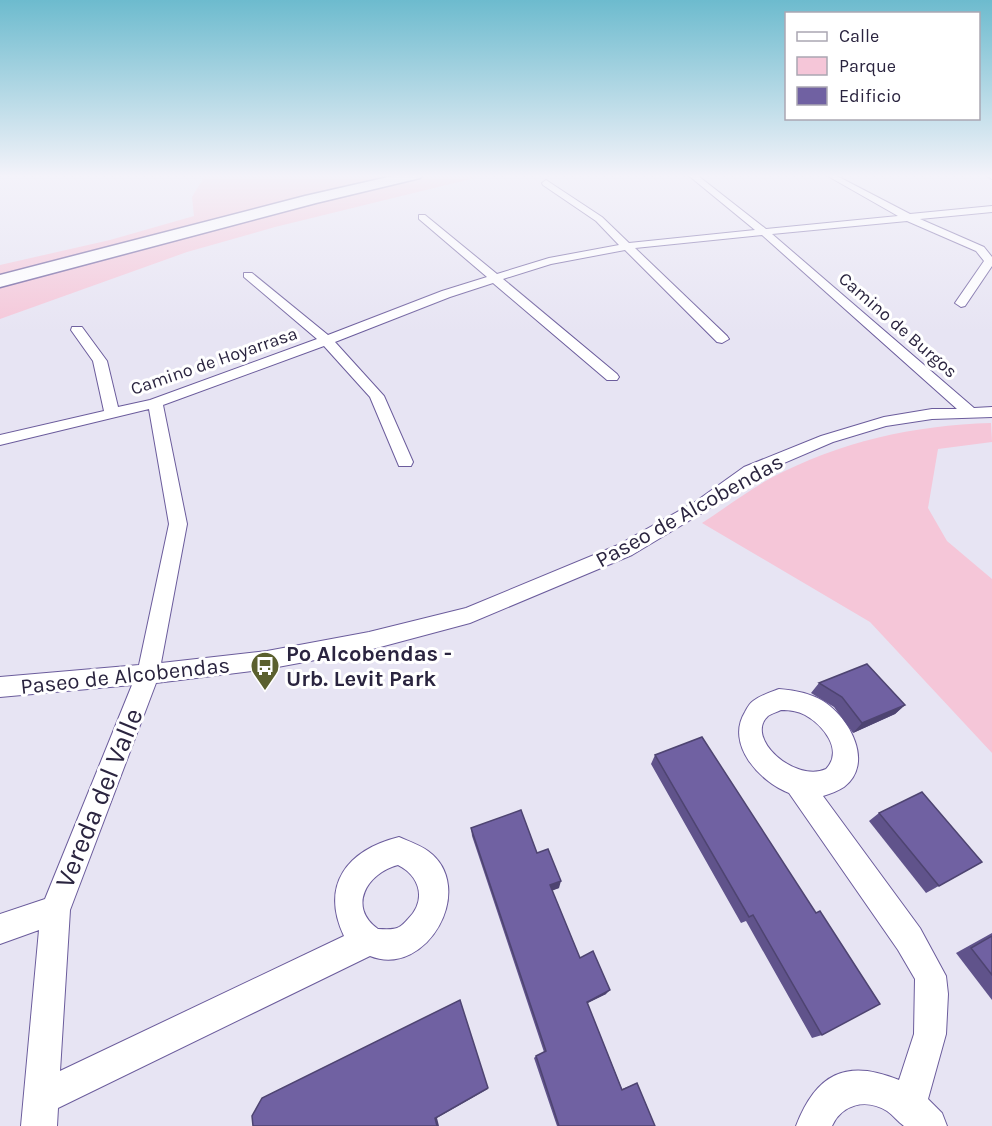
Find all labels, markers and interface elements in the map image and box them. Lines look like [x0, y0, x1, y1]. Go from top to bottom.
legend [785, 12, 980, 120]
text: Calle [839, 25, 879, 47]
text: Parque [839, 55, 896, 77]
text: Edificio [839, 85, 901, 107]
street label: Camino de Burgos [834, 267, 962, 383]
street label: Camino de Hoyarrasa [128, 322, 300, 400]
street label: Paseo de Alcobendas [591, 448, 788, 573]
place label: Pº Alcobendas - Urb. Levit Park [286, 641, 452, 692]
bus stop icon: Pº Alcobendas - Urb. Levit Park [249, 650, 281, 692]
street label: Paseo de Alcobendas [19, 652, 231, 700]
street label: Vereda del Valle [48, 703, 150, 893]

